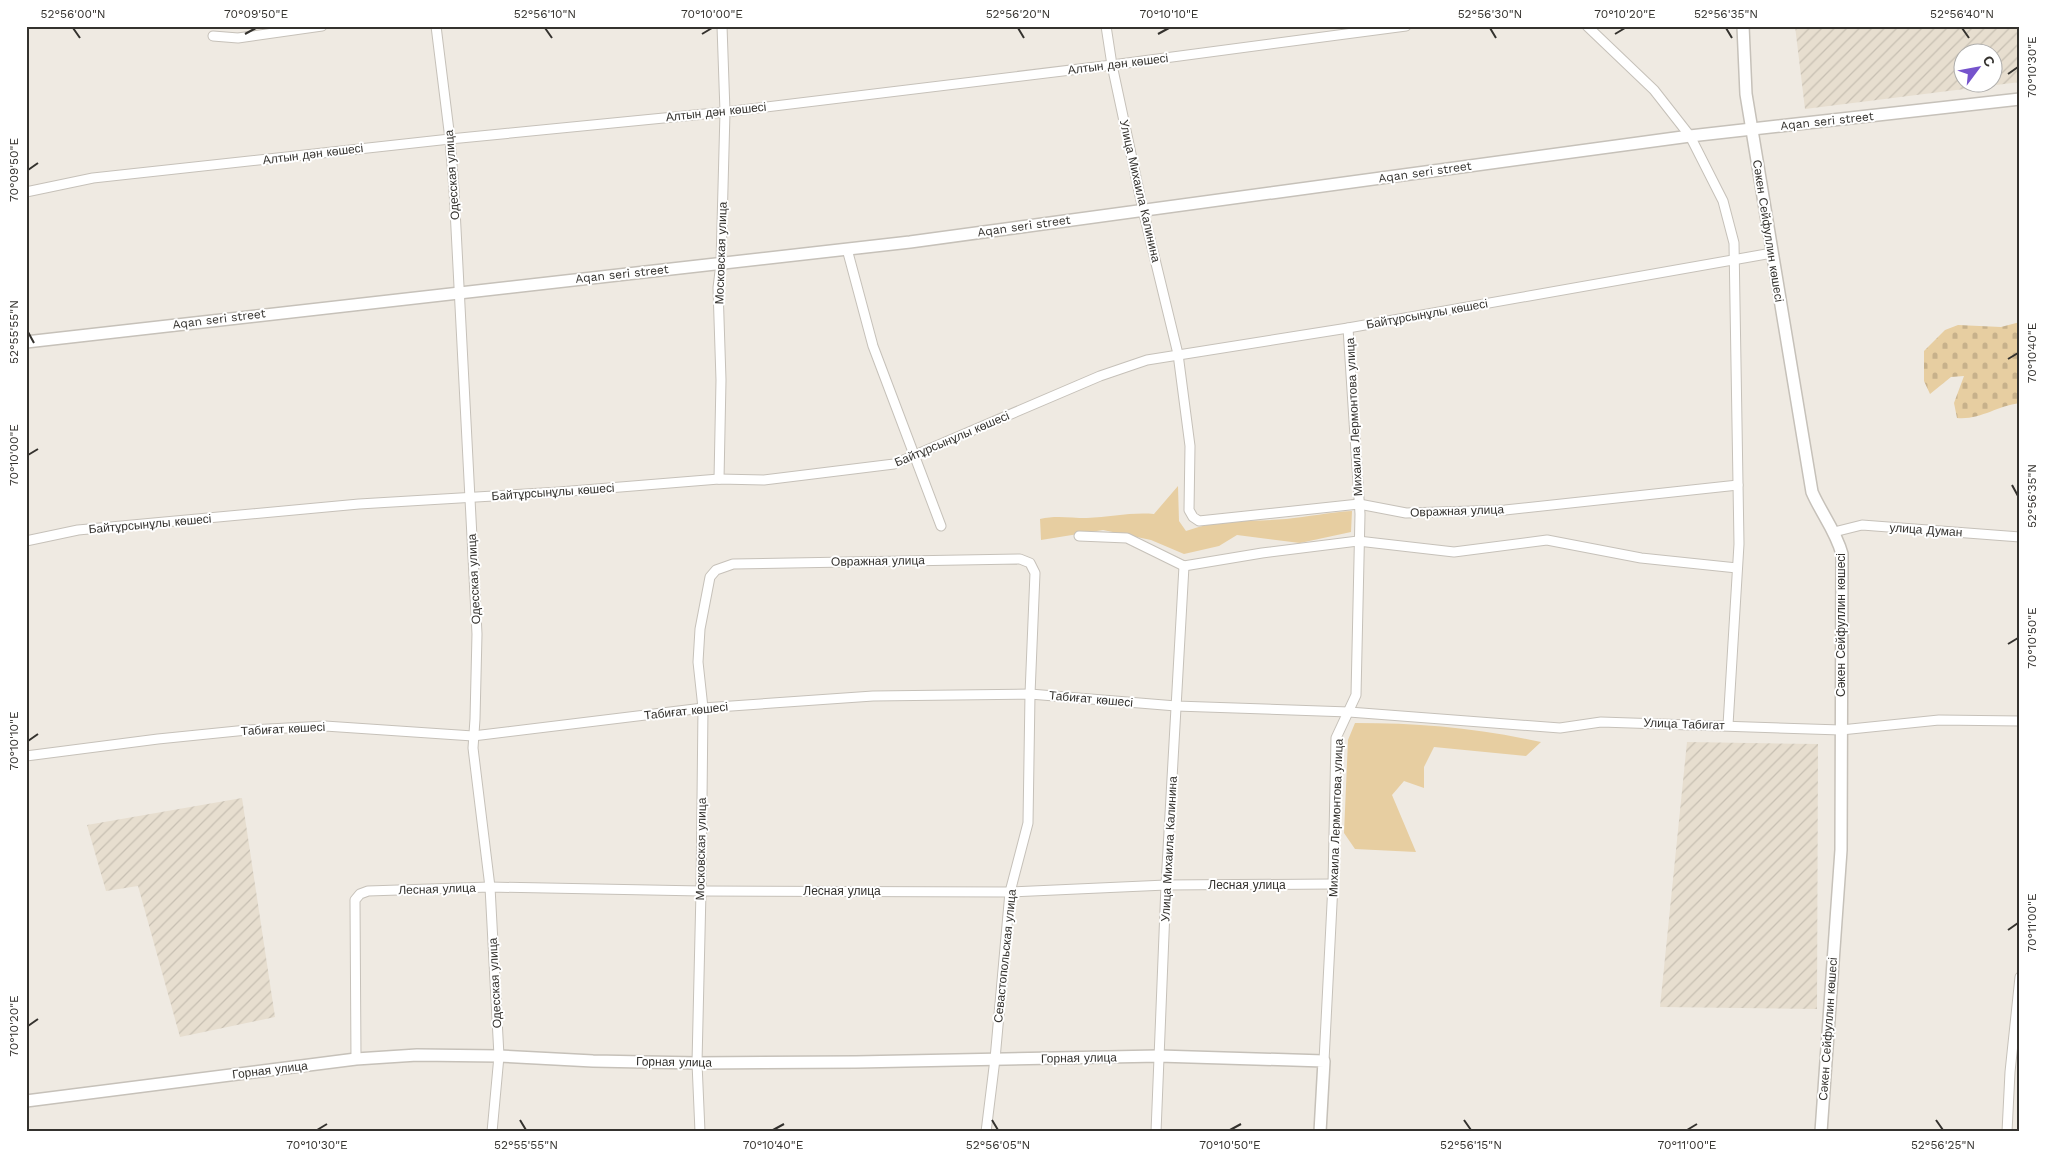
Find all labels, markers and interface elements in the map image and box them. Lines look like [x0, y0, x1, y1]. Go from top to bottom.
text: 52°56'00"N [40, 7, 106, 21]
text: 70°09'50"E [224, 7, 288, 21]
text: 52°56'10"N [514, 7, 576, 21]
text: 70°10'00"E [681, 7, 743, 21]
text: 52°56'20"N [986, 7, 1050, 21]
text: 70°10'10"E [1139, 7, 1199, 21]
text: 52°56'30"N [1458, 7, 1522, 21]
text: 70°10'20"E [1594, 7, 1656, 21]
text: 52°56'35"N [1694, 7, 1758, 21]
text: 52°56'40"N [1930, 7, 1994, 21]
text: 70°10'30"E [2025, 36, 2039, 98]
north arrow [1954, 42, 2004, 92]
street label: Алтын дән көшесі [1067, 51, 1169, 77]
text: С [1980, 53, 1998, 70]
street label: Алтын дән көшесі [665, 100, 767, 124]
street label: Aqan seri street [1780, 109, 1874, 133]
street label: Улица Михаила Калинина [1117, 118, 1163, 264]
street label: Одесская улица [442, 129, 462, 221]
text: 70°09'50"E [7, 138, 21, 202]
street label: Алтын дән көшесі [262, 141, 364, 167]
street label: Aqan seri street [1378, 159, 1472, 185]
street label: Сәкен Сейфуллин көшесі [1750, 159, 1786, 303]
street label: Московская улица [712, 201, 730, 305]
street label: Aqan seri street [977, 213, 1071, 239]
street label: Aqan seri street [575, 262, 669, 286]
street label: Байтұрсынұлы көшесі [1365, 296, 1489, 332]
text: 52°55'55"N [7, 300, 21, 364]
street label: Aqan seri street [172, 306, 266, 332]
text: 70°10'40"E [2025, 322, 2039, 383]
street label: Михаила Лермонтова улица [1343, 337, 1365, 497]
street label: Байтұрсынұлы көшесі [893, 408, 1011, 470]
text: 70°10'00"E [7, 424, 21, 486]
text: 52°56'35"N [2025, 464, 2039, 528]
street label: Байтұрсынұлы көшесі [491, 481, 615, 503]
street label: Овражная улица [1410, 502, 1505, 520]
street label: Байтұрсынұлы көшесі [88, 512, 212, 536]
street label: улица Думан [1889, 520, 1963, 540]
street label: Одесская улица [465, 533, 483, 625]
street label: Овражная улица [831, 553, 925, 569]
street label: Сәкен Сейфуллин көшесі [1834, 553, 1848, 697]
text: 70°10'50"E [2025, 607, 2039, 669]
street label: Табиғат көшесі [1048, 688, 1134, 710]
street label: Табиғат көшесі [643, 700, 729, 722]
text: 70°10'10"E [7, 711, 21, 771]
street label: Улица Табигат [1643, 716, 1725, 732]
street label: Табиғат көшесі [241, 720, 325, 738]
street label: Михаила Лермонтова улица [1326, 738, 1346, 897]
street label: Улица Михаила Калинина [1158, 775, 1180, 922]
street label: Московская улица [693, 797, 709, 901]
street label: Лесная улица [1208, 878, 1286, 892]
street label: Лесная улица [398, 881, 476, 897]
street label: Лесная улица [803, 884, 881, 898]
street label: Севастопольская улица [991, 888, 1019, 1023]
text: 70°11'00"E [2025, 893, 2039, 953]
street label: Одесская улица [486, 937, 504, 1029]
street label: Сәкен Сейфуллин көшесі [1816, 957, 1840, 1101]
text: 70°10'20"E [7, 995, 21, 1057]
street label: Горная улица [1041, 1050, 1117, 1066]
street label: Горная улица [636, 1054, 712, 1070]
street label: Горная улица [231, 1058, 309, 1082]
text: 70°10'30"E [286, 1138, 348, 1152]
text: 52°55'55"N [494, 1138, 558, 1152]
text: 70°10'40"E [743, 1138, 804, 1152]
text: 52°56'05"N [966, 1138, 1030, 1152]
text: 70°10'50"E [1199, 1138, 1261, 1152]
text: 52°56'15"N [1440, 1138, 1502, 1152]
text: 70°11'00"E [1657, 1138, 1717, 1152]
text: 52°56'25"N [1911, 1138, 1975, 1152]

